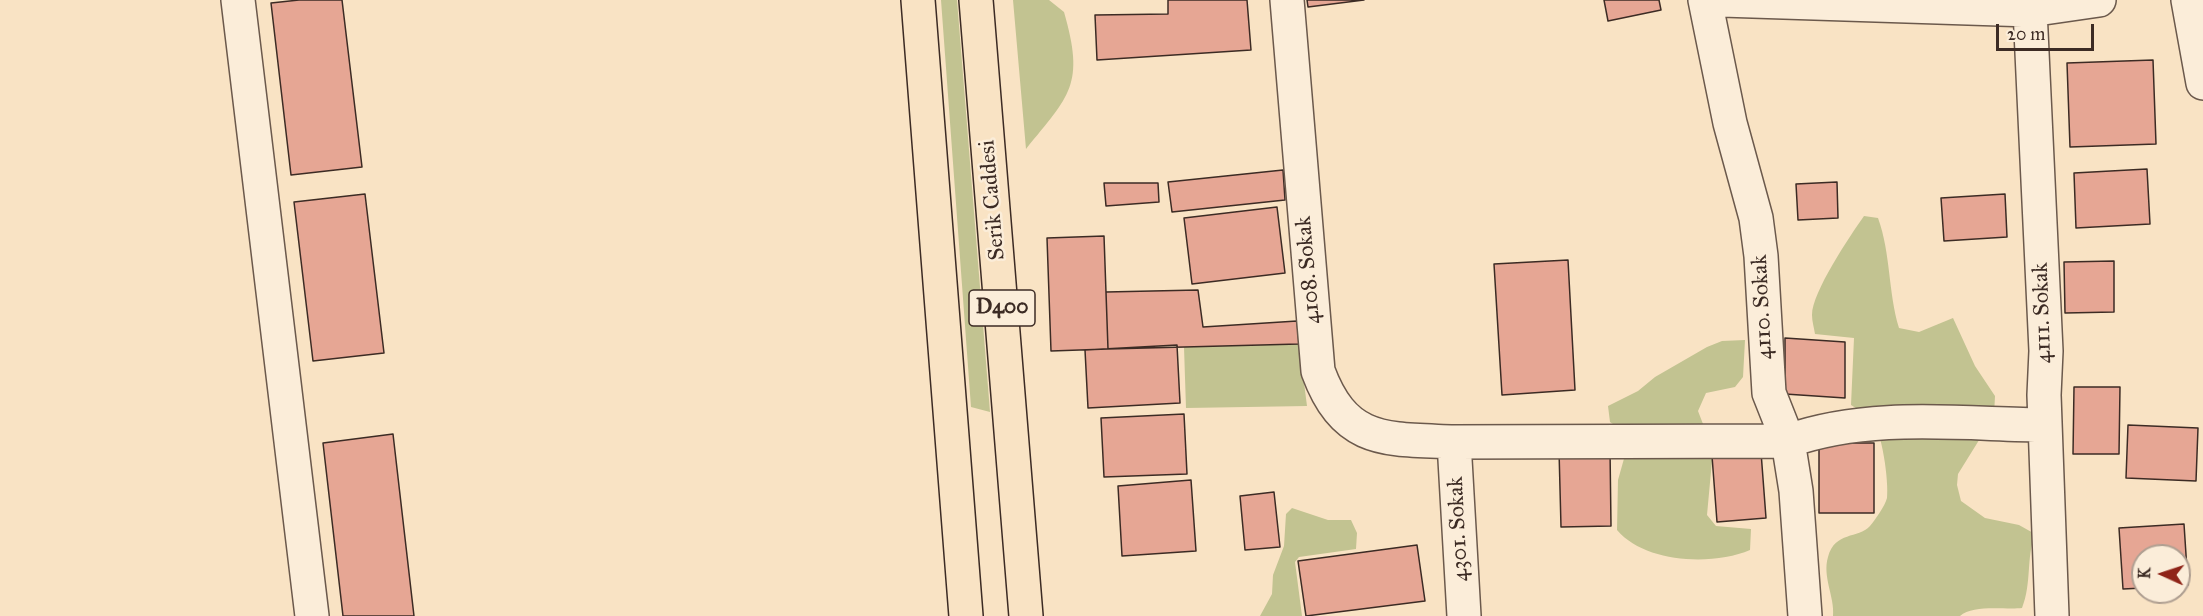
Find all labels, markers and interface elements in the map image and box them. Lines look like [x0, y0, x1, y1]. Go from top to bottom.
scale bar [1999, 12, 2096, 50]
text: 20 m [2007, 23, 2045, 45]
street label: Serik Caddesi [975, 139, 1011, 261]
street label: 4108. Sokak [1291, 215, 1327, 325]
street label: 4110. Sokak [1747, 254, 1779, 360]
street label: 4111. Sokak [2028, 262, 2058, 364]
road number: D400 [969, 290, 1035, 326]
street label: 4301. Sokak [1443, 476, 1475, 582]
north arrow [2131, 544, 2191, 604]
text: K [2135, 567, 2154, 579]

